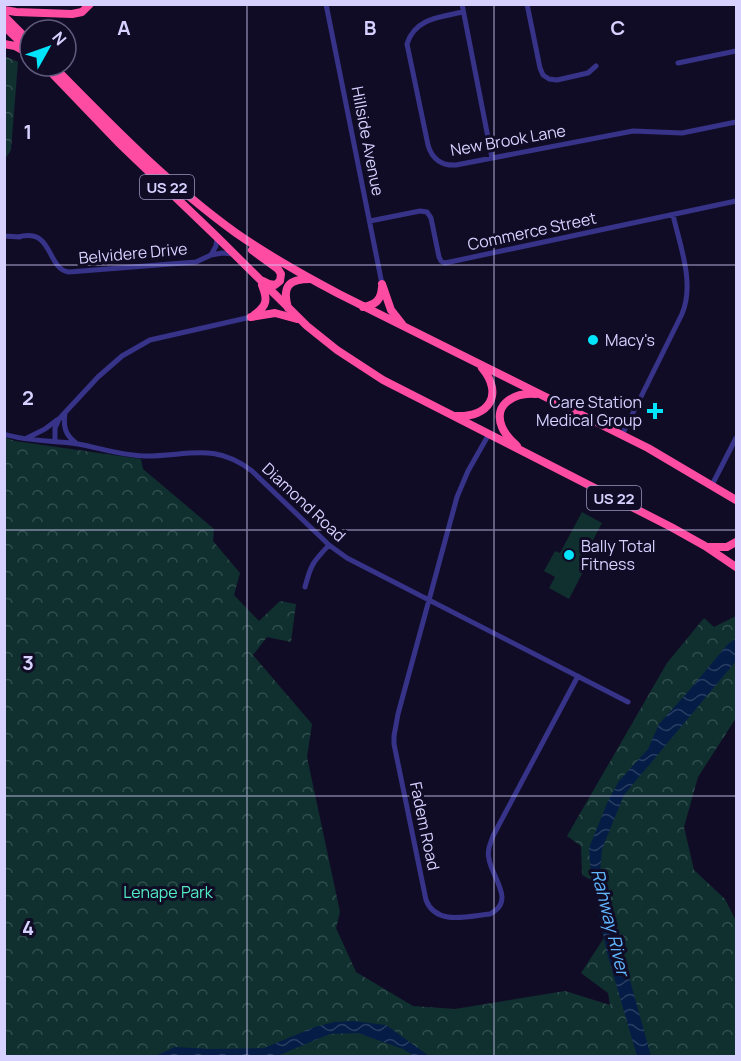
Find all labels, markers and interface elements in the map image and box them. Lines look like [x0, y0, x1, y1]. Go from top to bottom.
text: A [117, 14, 131, 41]
text: B [364, 14, 377, 41]
text: C [611, 14, 625, 41]
north arrow [18, 18, 78, 78]
text: N [47, 27, 72, 50]
street label: Hillside Avenue [347, 84, 389, 198]
text: 1 [24, 118, 32, 145]
street label: New Brook Lane [449, 119, 567, 161]
road number: US 22 [140, 175, 194, 199]
street label: Commerce Street [466, 207, 598, 255]
street label: Belvidere Drive [78, 237, 188, 269]
place label: Macy's [605, 329, 655, 351]
marker: Macy's [586, 333, 600, 347]
text: 2 [22, 384, 34, 411]
place label: Care Station Medical Group [536, 391, 642, 431]
marker: Care Station Medical Group [646, 402, 664, 420]
street label: Diamond Road [258, 458, 350, 546]
road number: US 22 [587, 486, 641, 510]
place label: Bally Total Fitness [581, 535, 656, 575]
marker: Bally Total Fitness [562, 548, 576, 562]
text: 3 [22, 649, 34, 676]
street label: Fadem Road [405, 780, 445, 872]
water label: Rahway River [586, 866, 636, 980]
park label: Lenape Park [123, 881, 214, 903]
text: 4 [22, 914, 34, 941]

